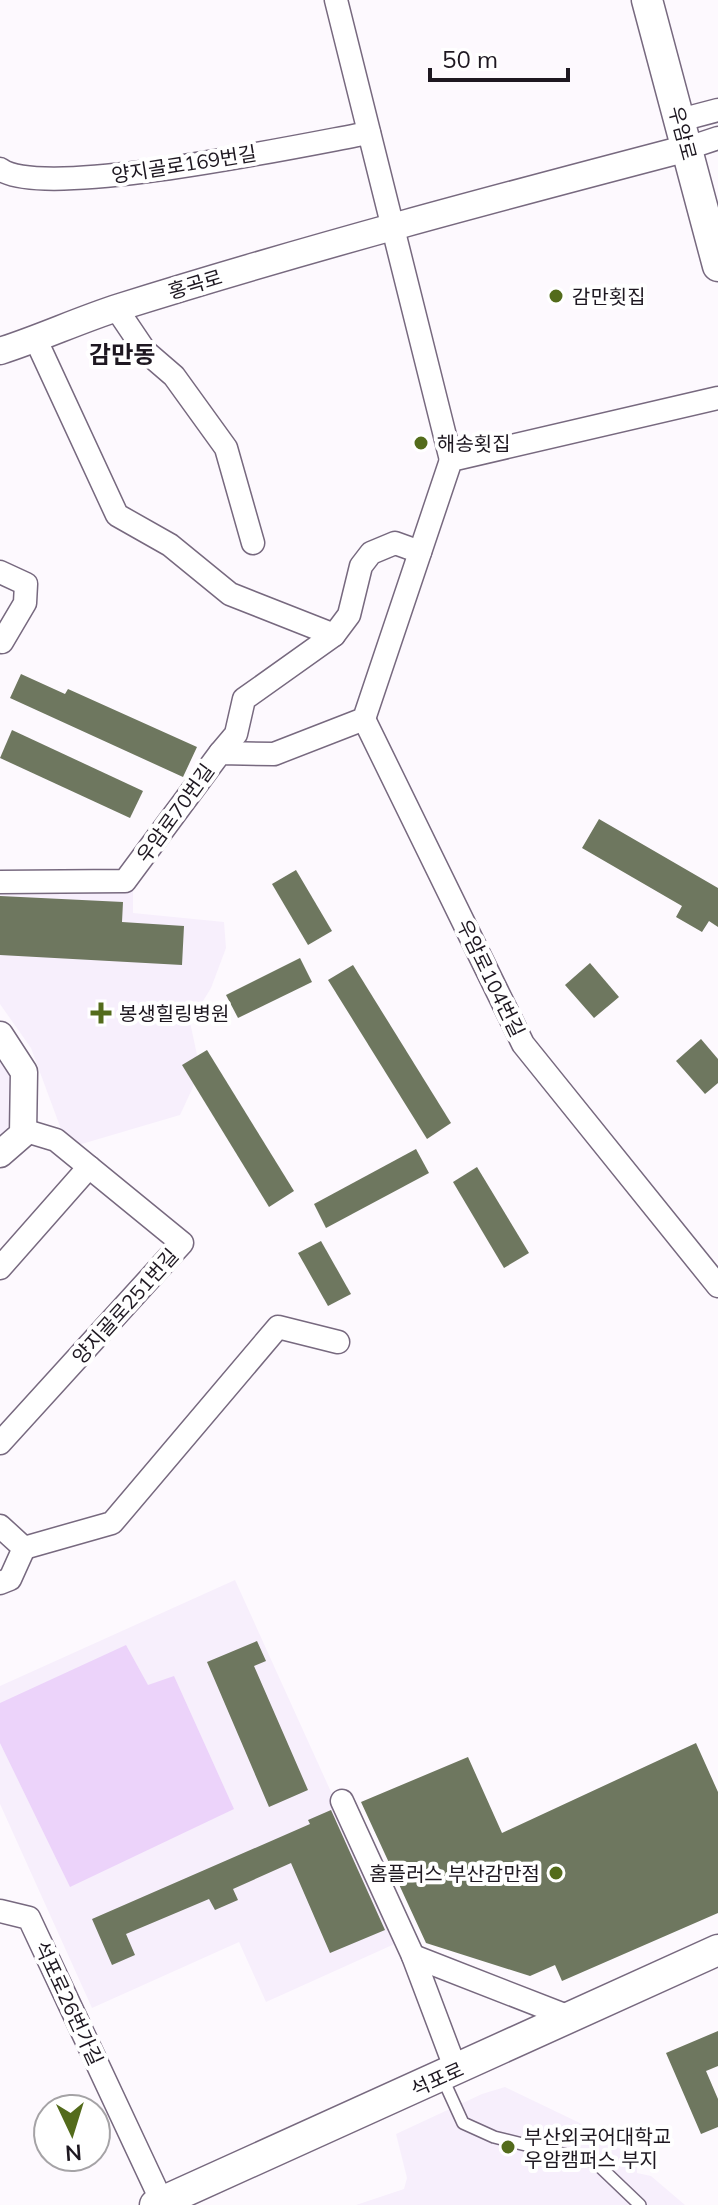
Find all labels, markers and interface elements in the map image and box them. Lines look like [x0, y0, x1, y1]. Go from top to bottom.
scale bar [430, 32, 568, 82]
text: 50 m [442, 44, 498, 74]
street label: 우암로 [664, 103, 702, 163]
street label: 양지골로169번길 [110, 140, 258, 188]
street label: 홍곡로 [165, 264, 225, 304]
place label: 감만횟집 [572, 284, 646, 309]
marker: 감만횟집 [547, 287, 565, 305]
district label: 감만동 [89, 339, 155, 369]
place label: 해송횟집 [437, 431, 511, 456]
marker: 해송횟집 [412, 434, 430, 452]
street label: 우암로70번길 [131, 759, 219, 867]
street label: 우암로104번길 [452, 915, 530, 1041]
place label: 봉생힐링병원 [119, 1001, 229, 1026]
marker: 봉생힐링병원 [90, 1002, 112, 1024]
street label: 양지골로251번길 [67, 1243, 183, 1369]
place label: 홈플러스 부산감만점 [369, 1861, 540, 1886]
marker: 홈플러스 부산감만점 [547, 1864, 565, 1882]
street label: 석포로26번가길 [29, 1937, 109, 2069]
street label: 석포로 [407, 2056, 467, 2102]
north arrow [32, 2093, 112, 2173]
place label: 부산외국어대학교 우암캠퍼스 부지 [524, 2124, 671, 2172]
text: N [64, 2138, 83, 2167]
marker: 부산외국어대학교 우암캠퍼스 부지 [499, 2138, 517, 2156]

